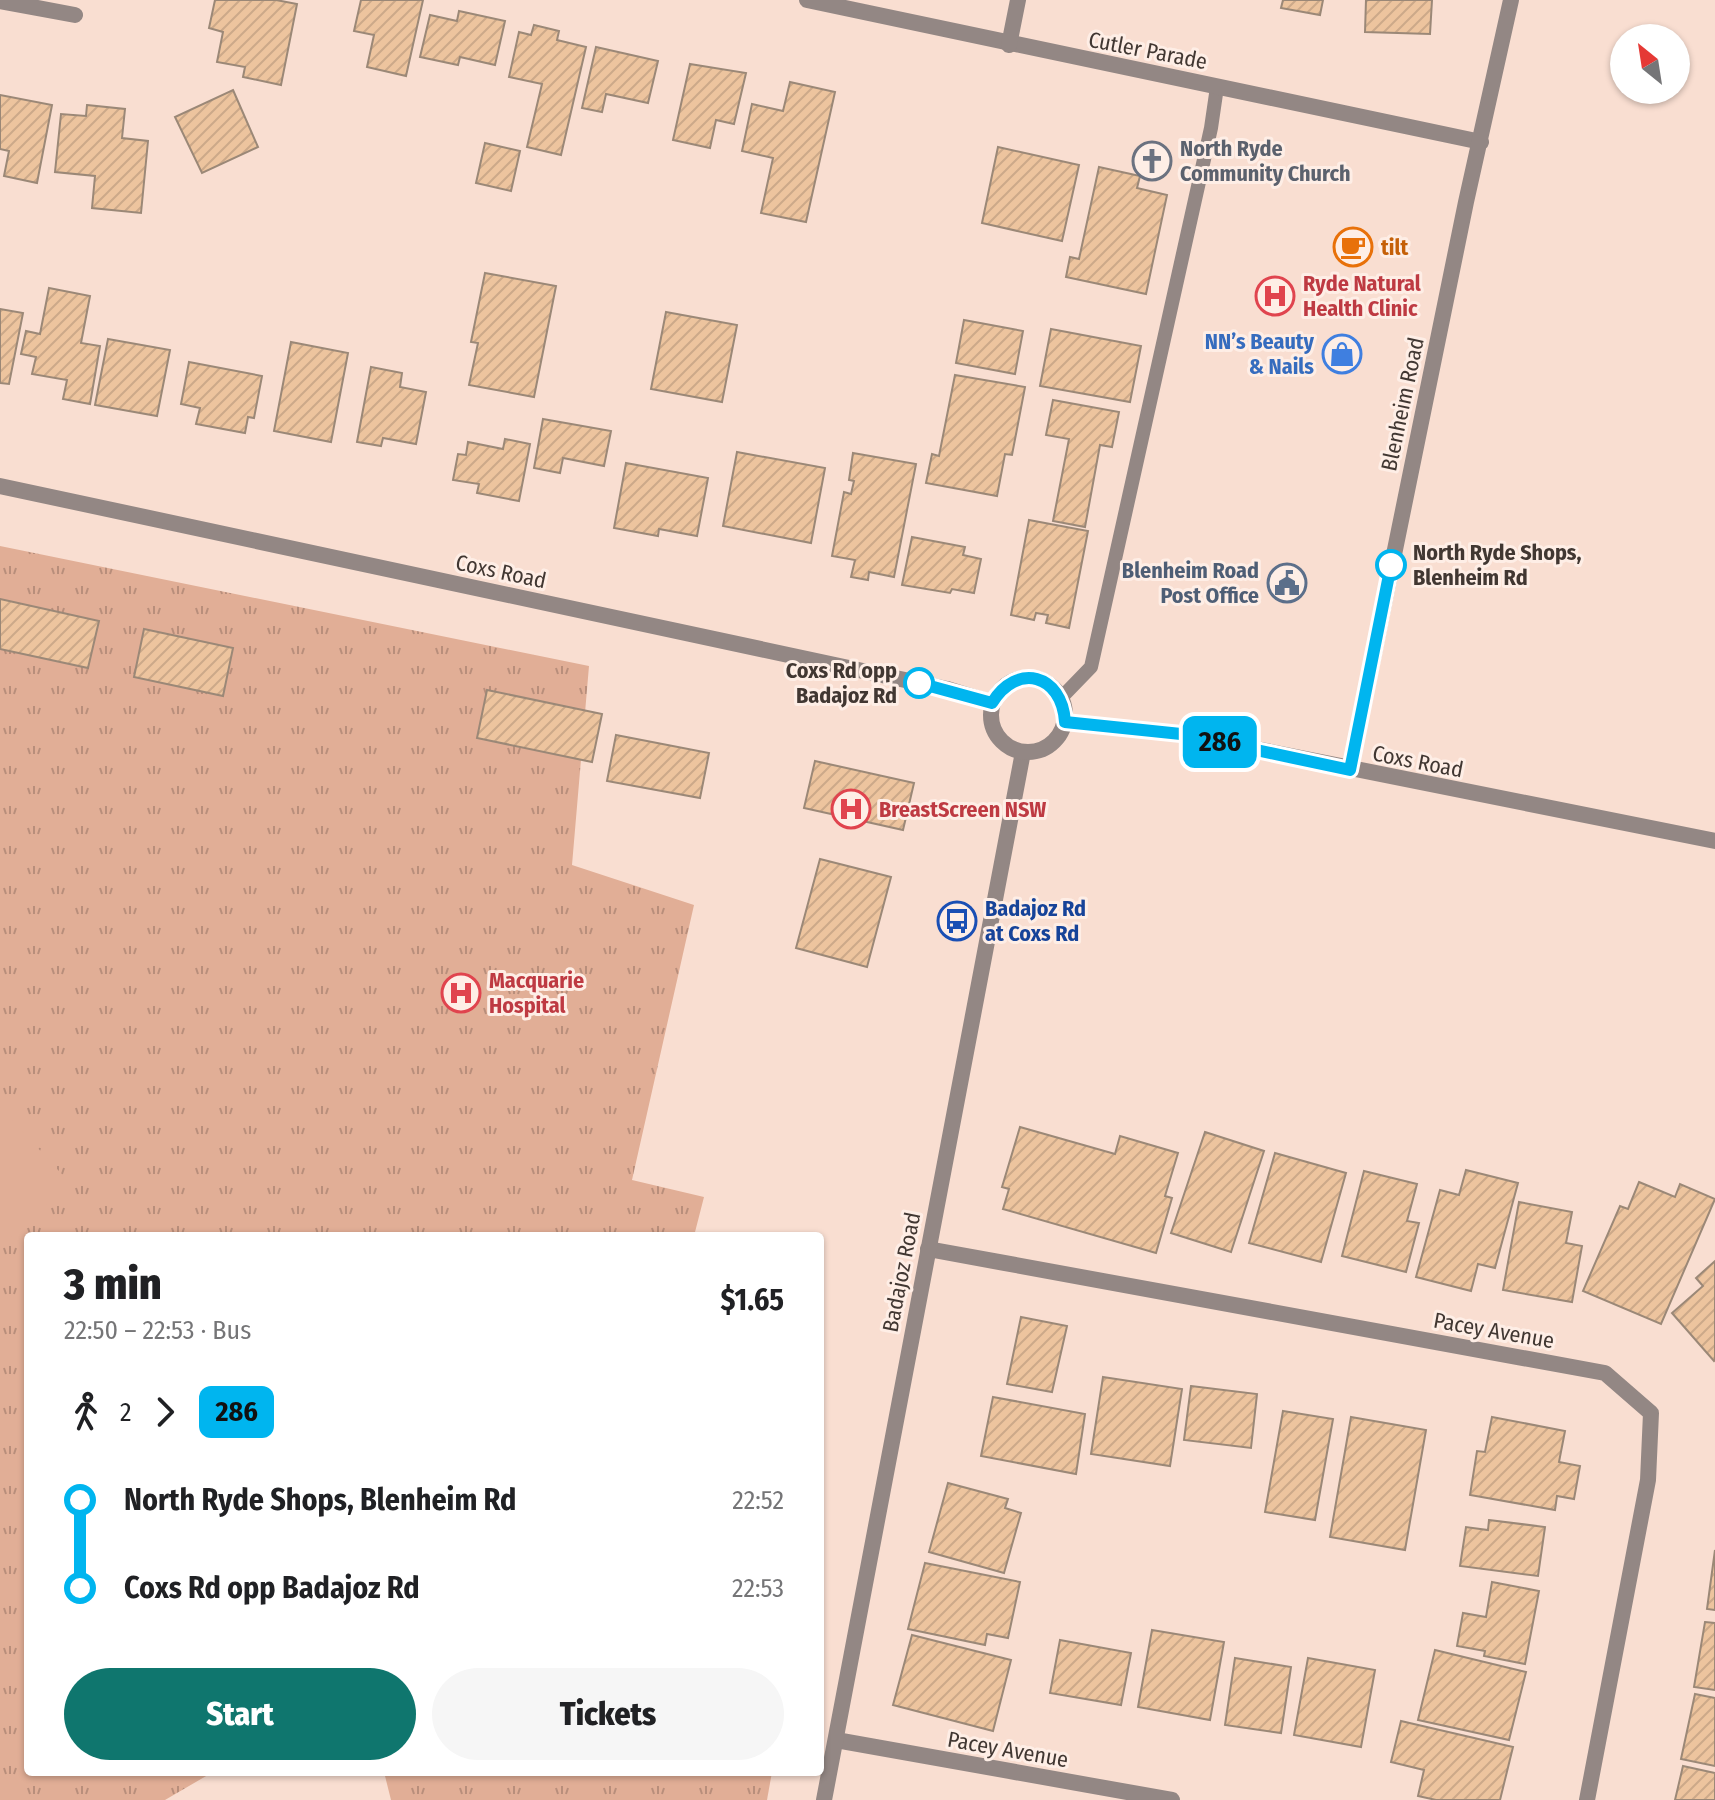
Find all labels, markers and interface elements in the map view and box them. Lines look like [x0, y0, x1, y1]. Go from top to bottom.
north arrow [1610, 24, 1690, 104]
map controls [1610, 24, 1690, 104]
street label: Cutler Parade [1086, 26, 1210, 75]
place label: North Ryde Community Church [1180, 135, 1351, 187]
church icon: North Ryde Community Church [1131, 140, 1173, 182]
cafe icon: tilt [1332, 226, 1374, 268]
place label: tilt [1381, 234, 1408, 261]
place label: Ryde Natural Health Clinic [1303, 270, 1422, 322]
hospital icon: Ryde Natural Health Clinic [1254, 275, 1296, 317]
place label: NN’s Beauty & Nails [1205, 328, 1315, 380]
shop icon: NN’s Beauty & Nails [1321, 333, 1363, 375]
street label: Blenheim Road [1375, 335, 1430, 473]
place label: North Ryde Shops, Blenheim Rd [1413, 539, 1581, 591]
street label: Coxs Road [453, 549, 549, 594]
marker: North Ryde Shops, Blenheim Rd [1376, 550, 1406, 580]
place label: Blenheim Road Post Office [1122, 557, 1259, 609]
public building icon: Blenheim Road Post Office [1266, 562, 1308, 604]
place label: Coxs Rd opp Badajoz Rd [786, 657, 897, 709]
marker: Coxs Rd opp Badajoz Rd [904, 668, 934, 698]
line badge: 286 [1174, 716, 1266, 768]
text: 286 [1199, 725, 1241, 758]
street label: Coxs Road [1370, 739, 1466, 784]
hospital icon: BreastScreen NSW [830, 788, 872, 830]
place label: BreastScreen NSW [879, 796, 1046, 823]
place label: Badajoz Rd at Coxs Rd [985, 895, 1086, 947]
bus stop icon: Badajoz Rd at Coxs Rd [936, 900, 978, 942]
place label: Macquarie Hospital [489, 967, 584, 1019]
hospital icon: Macquarie Hospital [440, 972, 482, 1014]
street label: Badajoz Road [877, 1210, 926, 1334]
text: 3 min [64, 1258, 162, 1311]
text: $1.65 [721, 1282, 784, 1318]
street label: Pacey Avenue [1431, 1307, 1556, 1354]
text: 22:50 – 22:53 · Bus [64, 1315, 251, 1346]
icon: walk [64, 1390, 108, 1434]
icon: forward [143, 1390, 187, 1434]
text: 286 [215, 1395, 258, 1428]
text: 2 [120, 1397, 131, 1428]
text: North Ryde Shops, Blenheim Rd [124, 1482, 516, 1518]
text: 22:52 [732, 1485, 784, 1516]
text: Coxs Rd opp Badajoz Rd [124, 1570, 420, 1606]
text: 22:53 [732, 1573, 784, 1604]
button: Start [64, 1668, 416, 1760]
button: Tickets [432, 1668, 784, 1760]
street label: Pacey Avenue [945, 1726, 1070, 1773]

